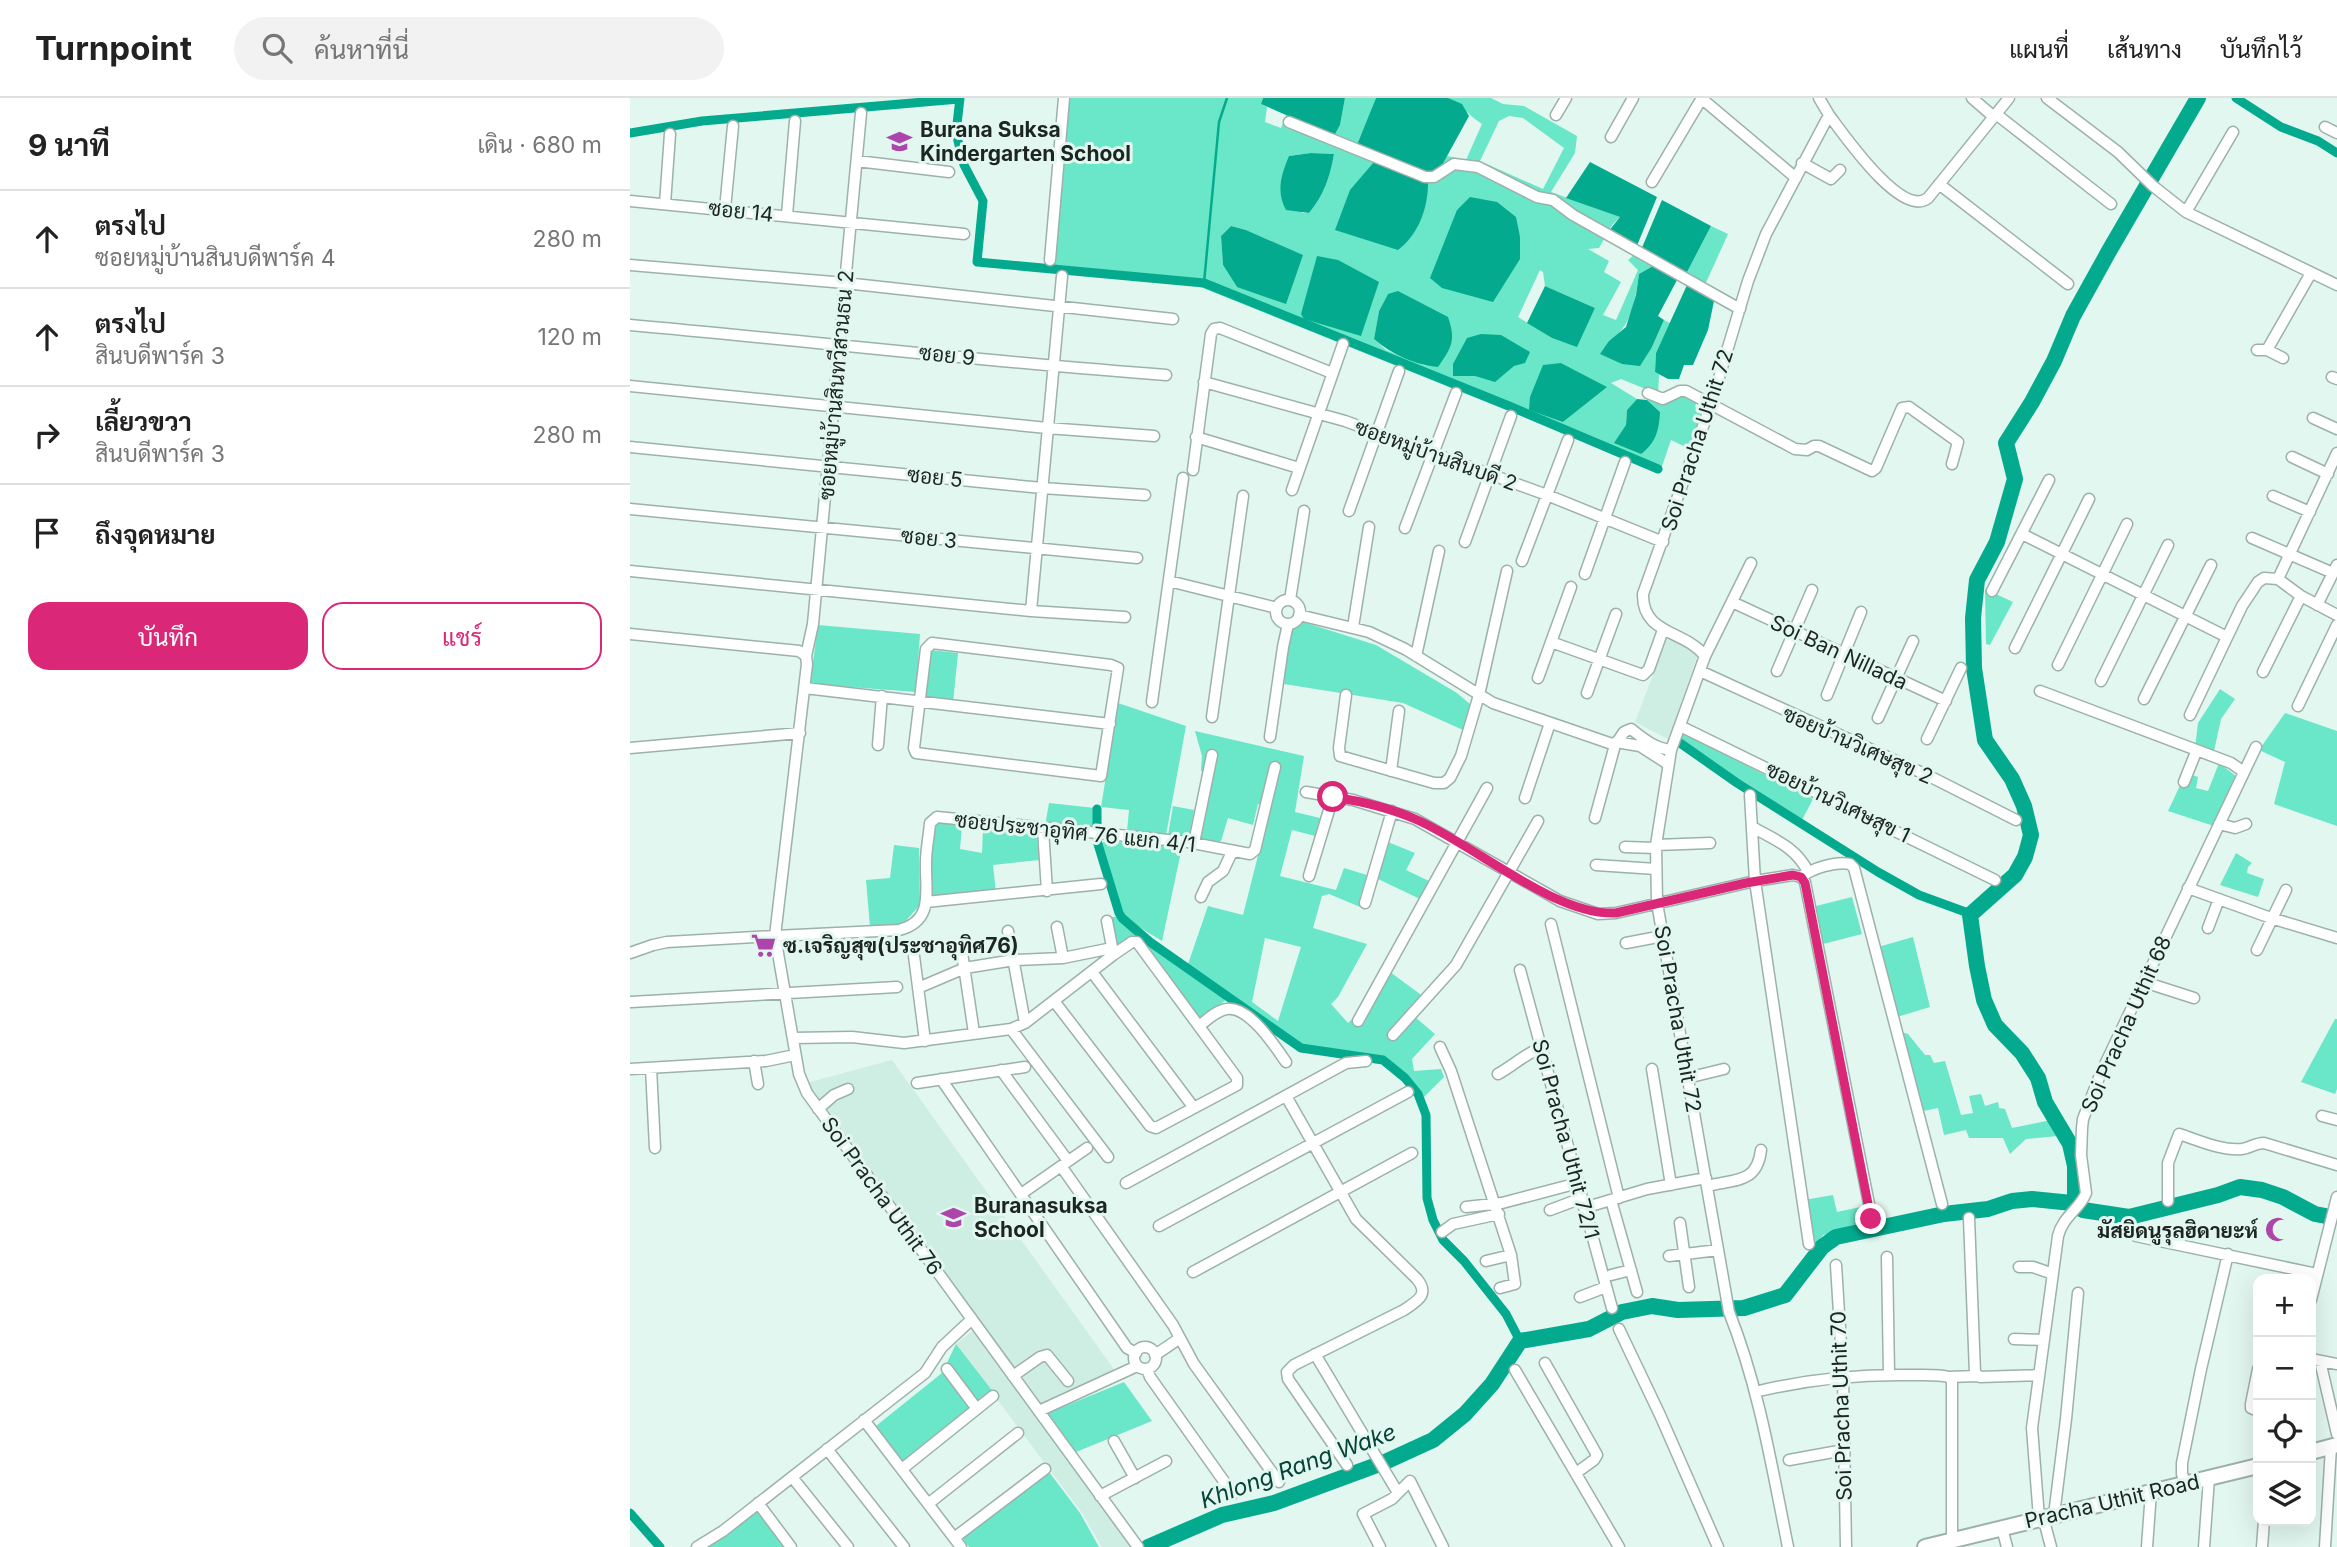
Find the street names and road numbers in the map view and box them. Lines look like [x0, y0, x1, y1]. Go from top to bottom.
street label: ซอย 14 [707, 195, 775, 227]
street label: ซอยหมู่บ้านสินทวีสวนธน 2 [814, 269, 861, 501]
street label: ซอย 9 [918, 340, 976, 370]
street label: Soi Pracha Uthit 72 [1656, 346, 1738, 534]
street label: ซอยหมู่บ้านสินบดี 2 [1350, 414, 1521, 499]
street label: ซอย 5 [906, 462, 964, 492]
street label: ซอย 3 [900, 523, 958, 553]
street label: Soi Ban Nillada [1766, 609, 1912, 695]
street label: ซอยบ้านวิเศษสุข 2 [1778, 701, 1937, 791]
street label: ซอยบ้านวิเศษสุข 1 [1761, 756, 1914, 850]
street label: ซอยประชาอุทิศ 76 แยก 4/1 [953, 807, 1197, 859]
street label: Soi Pracha Uthit 72 [1649, 923, 1707, 1115]
street label: Soi Pracha Uthit 68 [2076, 932, 2176, 1116]
street label: Soi Pracha Uthit 72/1 [1527, 1036, 1605, 1242]
street label: Soi Pracha Uthit 76 [816, 1112, 948, 1280]
street label: Soi Pracha Uthit 70 [1825, 1311, 1857, 1501]
street label: Pracha Uthit Road [2022, 1469, 2202, 1533]

